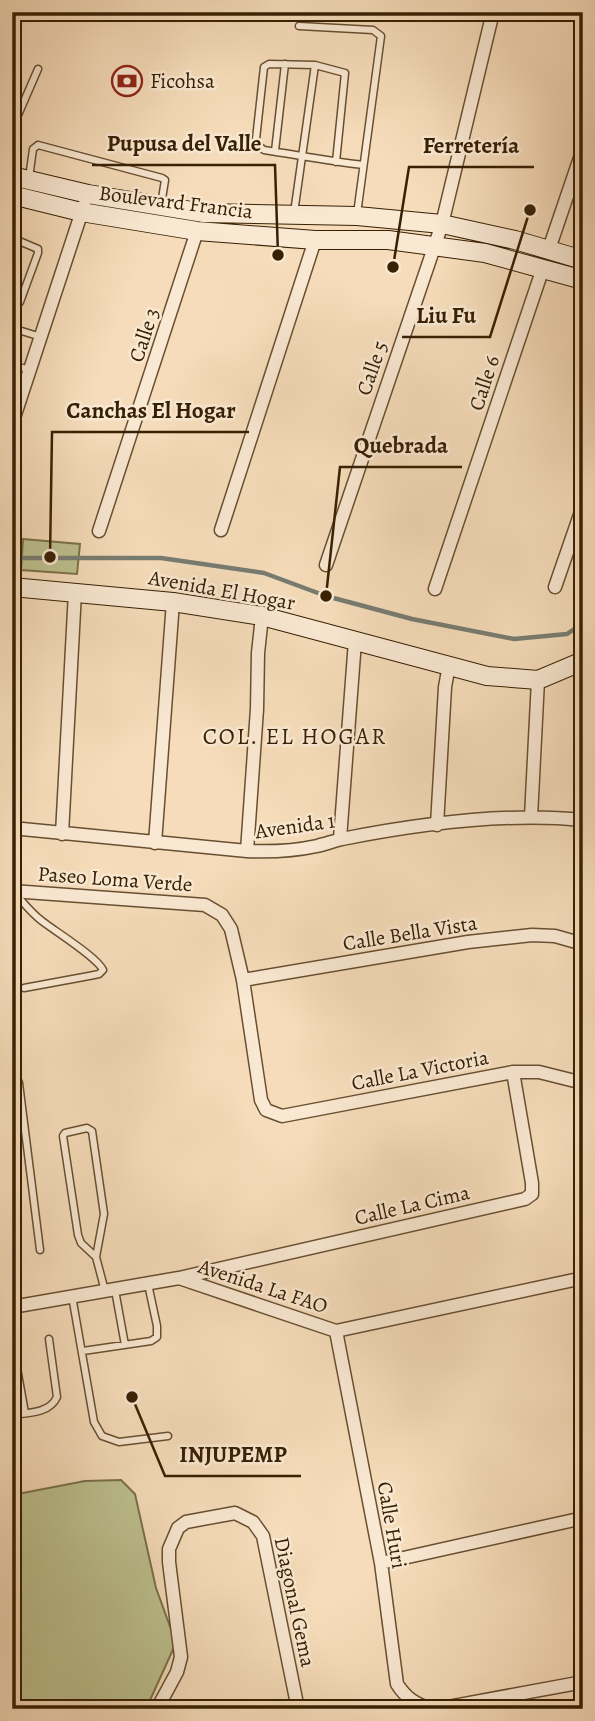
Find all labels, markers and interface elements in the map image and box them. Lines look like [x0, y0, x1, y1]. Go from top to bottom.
bank icon: Ficohsa [110, 64, 144, 98]
place label: Ficohsa [150, 67, 215, 95]
callout: Pupusa del Valle [92, 121, 275, 165]
callout: Ferretería [409, 123, 534, 167]
text: Pupusa del Valle [107, 128, 261, 159]
text: Ferretería [423, 130, 519, 161]
street label: Boulevard Francia [97, 179, 255, 225]
callout: Liu Fu [402, 293, 490, 337]
text: Liu Fu [416, 300, 476, 331]
street label: Calle 3 [122, 304, 166, 366]
street label: Calle 5 [350, 337, 394, 399]
street label: Calle 6 [462, 352, 506, 414]
callout: Canchas El Hogar [52, 388, 249, 432]
text: Canchas El Hogar [66, 395, 236, 426]
callout: Quebrada [340, 423, 462, 467]
text: Quebrada [354, 430, 448, 461]
street label: Avenida El Hogar [145, 563, 298, 617]
district label: COL. EL HOGAR [203, 721, 387, 752]
street label: Avenida 1 [252, 807, 337, 846]
street label: Paseo Loma Verde [37, 860, 193, 898]
street label: Calle Bella Vista [341, 909, 479, 957]
street label: Calle La Victoria [349, 1043, 491, 1097]
street label: Calle La Cima [352, 1178, 472, 1232]
street label: Avenida La FAO [194, 1252, 331, 1320]
callout: INJUPEMP [165, 1432, 301, 1476]
text: INJUPEMP [179, 1439, 287, 1470]
street label: Calle Huri [371, 1479, 413, 1571]
street label: Diagonal Gema [268, 1534, 322, 1670]

